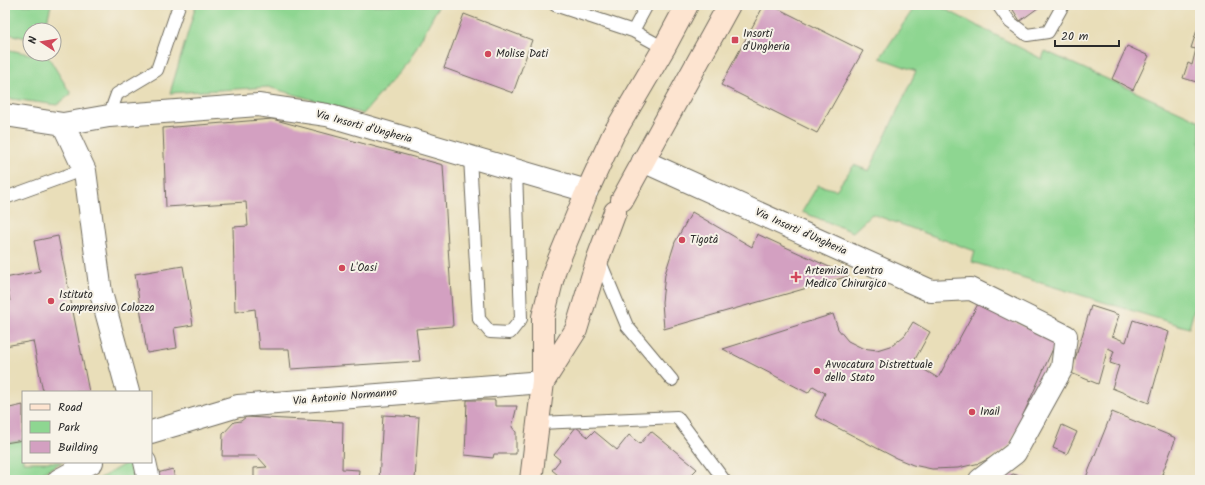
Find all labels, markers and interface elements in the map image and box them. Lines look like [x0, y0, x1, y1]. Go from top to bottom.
north arrow [22, 22, 62, 62]
scale bar [1055, 22, 1119, 48]
place label: Insorti d'Ungheria [743, 25, 790, 56]
text: 20 m [1061, 27, 1089, 46]
text: N [24, 35, 43, 45]
marker: Insorti d'Ungheria [730, 35, 740, 45]
place label: Molise Dati [496, 45, 549, 63]
marker: Molise Dati [483, 49, 493, 59]
street label: Via Insorti d'Ungheria [314, 106, 414, 148]
street label: Via Insorti d'Ungheria [752, 204, 850, 260]
place label: Tigotà [690, 231, 718, 249]
marker: Tigotà [677, 235, 687, 245]
place label: L'Oasi [350, 259, 377, 277]
place label: Artemisia Centro Medico Chirurgico [805, 262, 886, 293]
marker: L'Oasi [337, 263, 347, 273]
marker: Artemisia Centro Medico Chirurgico [790, 271, 802, 283]
place label: Istituto Comprensivo Colozza [59, 286, 154, 317]
marker: Istituto Comprensivo Colozza [46, 296, 56, 306]
place label: Avvocatura Distrettuale dello Stato [825, 356, 933, 387]
marker: Avvocatura Distrettuale dello Stato [812, 366, 822, 376]
street label: Via Antonio Normanno [292, 383, 398, 411]
legend [22, 391, 152, 463]
text: Road [58, 398, 83, 417]
place label: Inail [980, 403, 1000, 421]
marker: Inail [967, 407, 977, 417]
text: Park [58, 418, 80, 437]
text: Building [58, 438, 98, 457]

